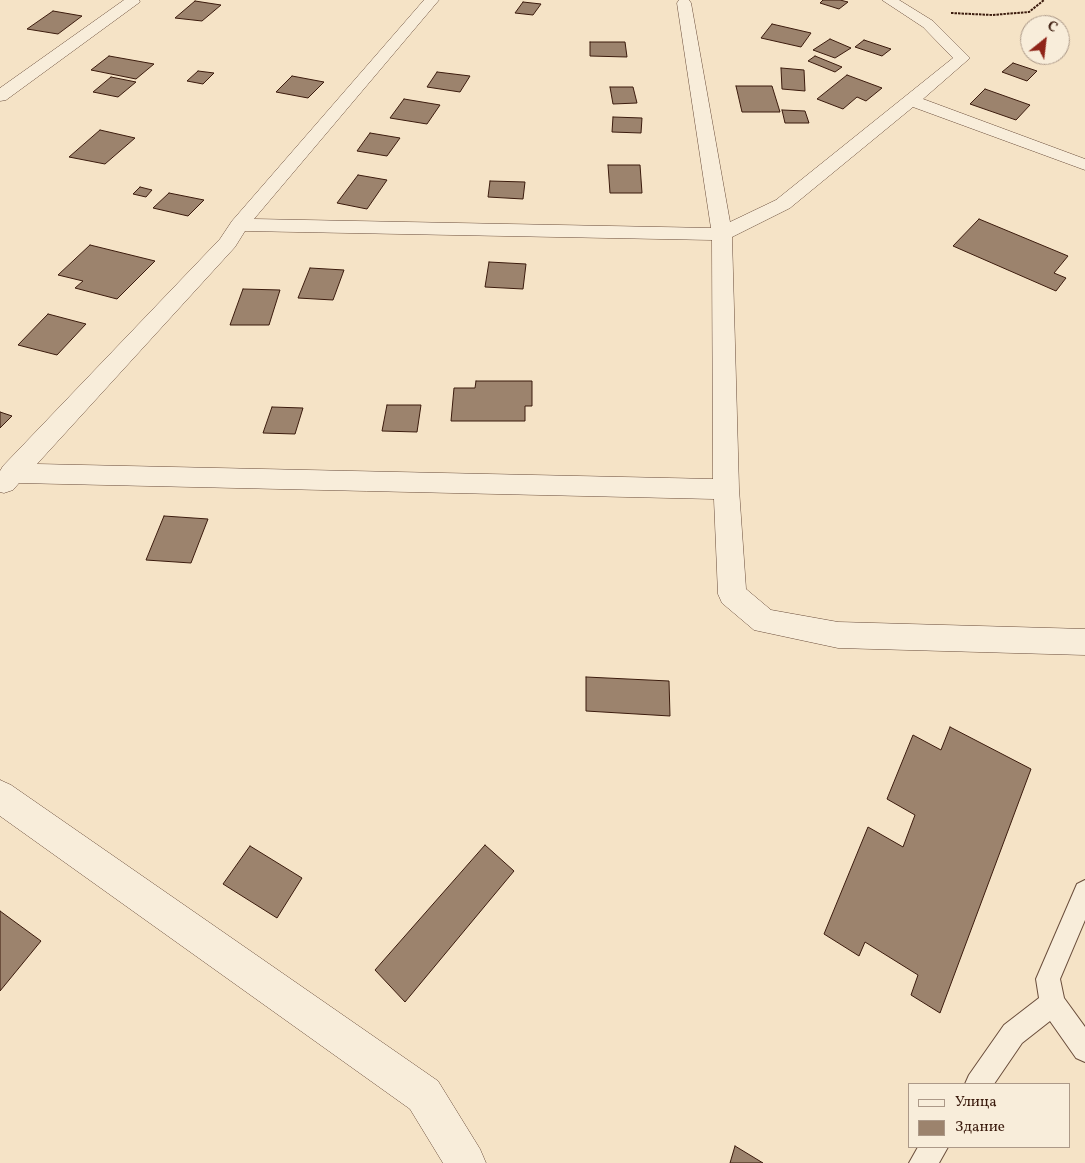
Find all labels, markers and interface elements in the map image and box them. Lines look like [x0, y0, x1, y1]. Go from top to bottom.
north arrow [1020, 15, 1070, 65]
text: С [1043, 17, 1061, 38]
legend [908, 1083, 1070, 1148]
text: Улица [955, 1092, 997, 1113]
text: Здание [955, 1117, 1005, 1138]

